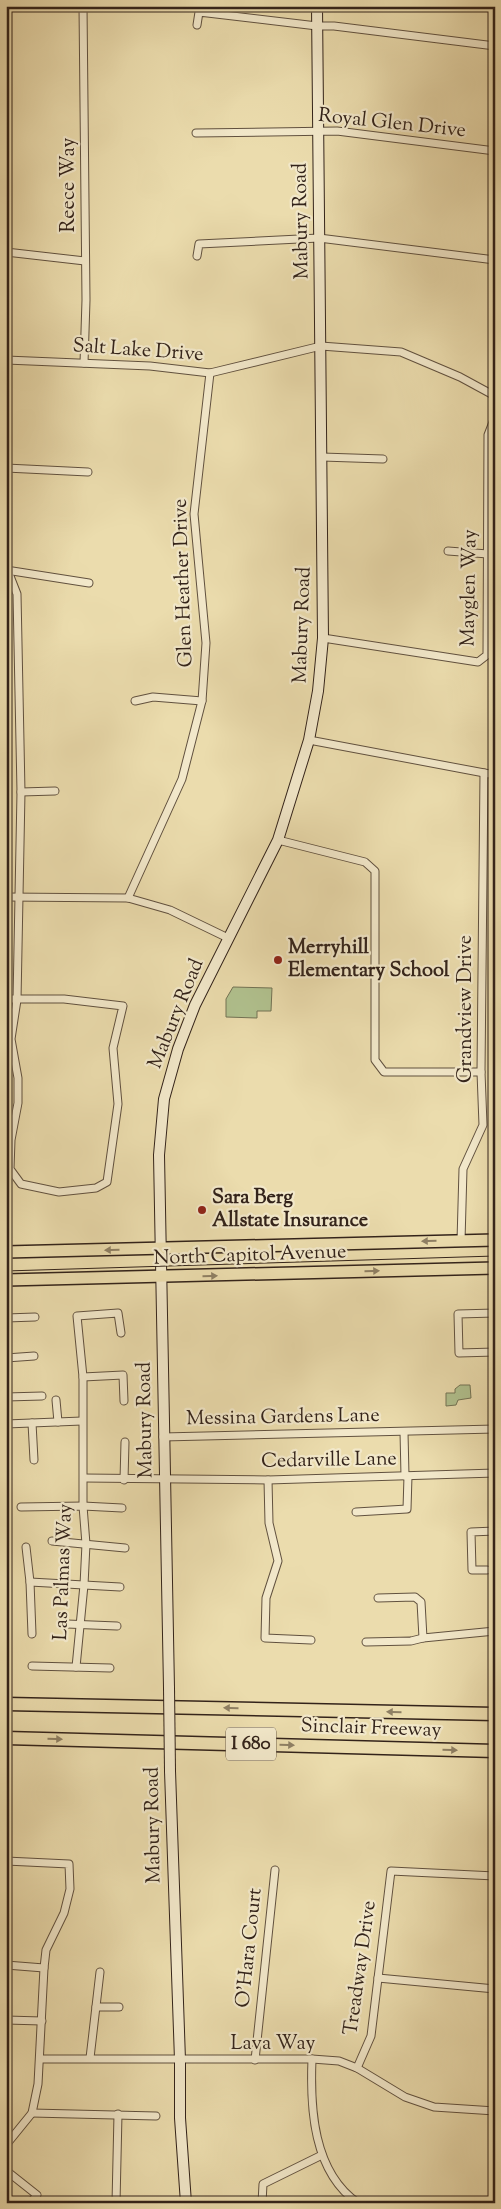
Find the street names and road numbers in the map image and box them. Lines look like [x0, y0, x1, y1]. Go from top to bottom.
street label: Royal Glen Drive [317, 102, 467, 146]
street label: Reece Way [55, 137, 84, 232]
street label: Mabury Road [286, 162, 318, 280]
street label: Salt Lake Drive [72, 332, 204, 370]
street label: Glen Heather Drive [167, 498, 201, 668]
street label: Mayglen Way [454, 529, 486, 647]
street label: Mabury Road [286, 566, 320, 684]
street label: Grandview Drive [452, 935, 481, 1083]
street label: Mabury Road [142, 955, 212, 1073]
street label: North Capitol Avenue [153, 1238, 347, 1274]
street label: Mabury Road [130, 1361, 162, 1479]
street label: Messina Gardens Lane [186, 1402, 380, 1434]
street label: Cedarville Lane [261, 1445, 397, 1477]
street label: Las Palmas Way [47, 1503, 81, 1641]
street label: Sinclair Freeway [300, 1712, 442, 1746]
road number: I 680 [226, 1728, 276, 1760]
street label: Mabury Road [138, 1766, 170, 1884]
street label: O'Hara Court [229, 1886, 271, 2009]
street label: Treadway Drive [337, 1899, 385, 2037]
street label: Lava Way [231, 2030, 315, 2059]

